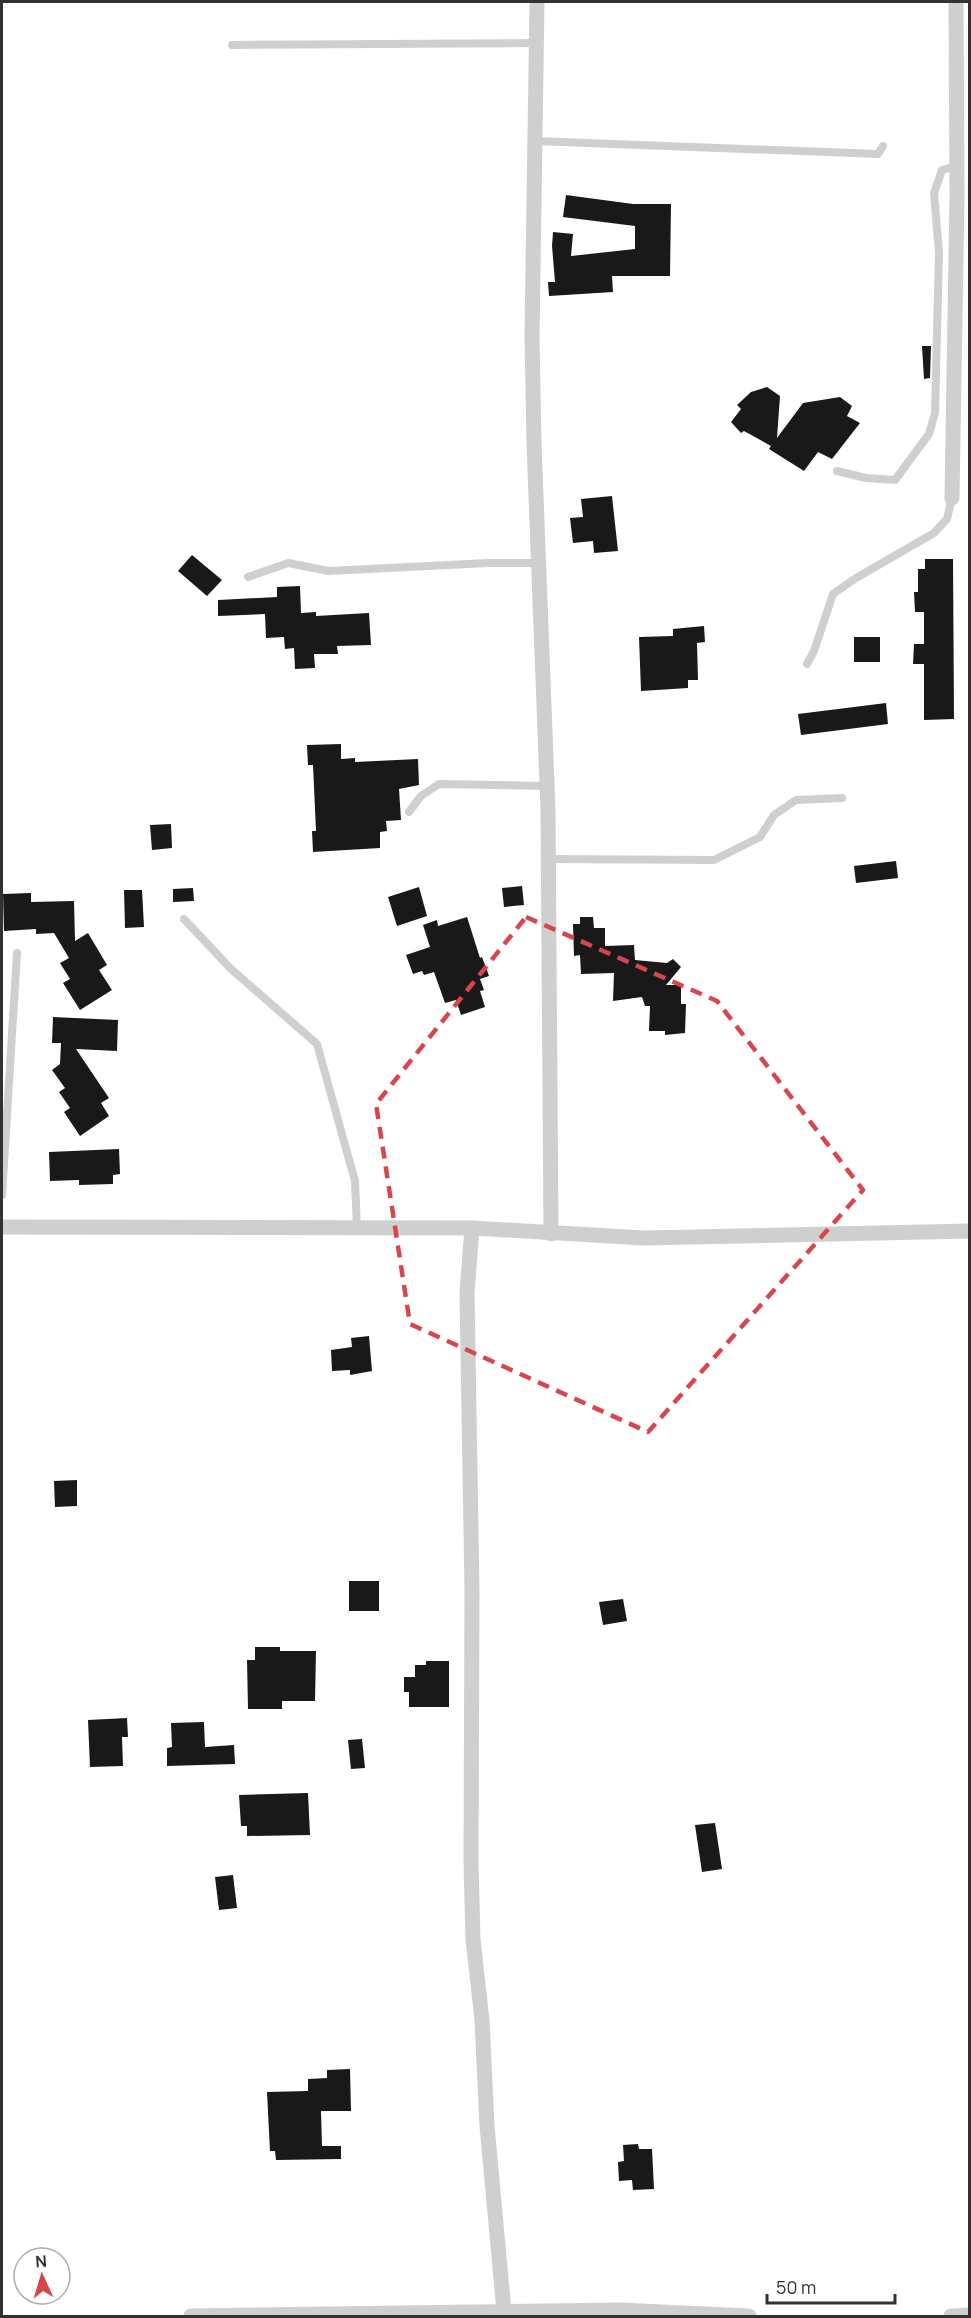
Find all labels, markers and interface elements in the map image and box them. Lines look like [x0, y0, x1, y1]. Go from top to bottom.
north arrow [12, 2246, 72, 2306]
text: N [34, 2250, 47, 2272]
scale bar [767, 2267, 894, 2305]
text: 50 m [776, 2275, 816, 2299]

